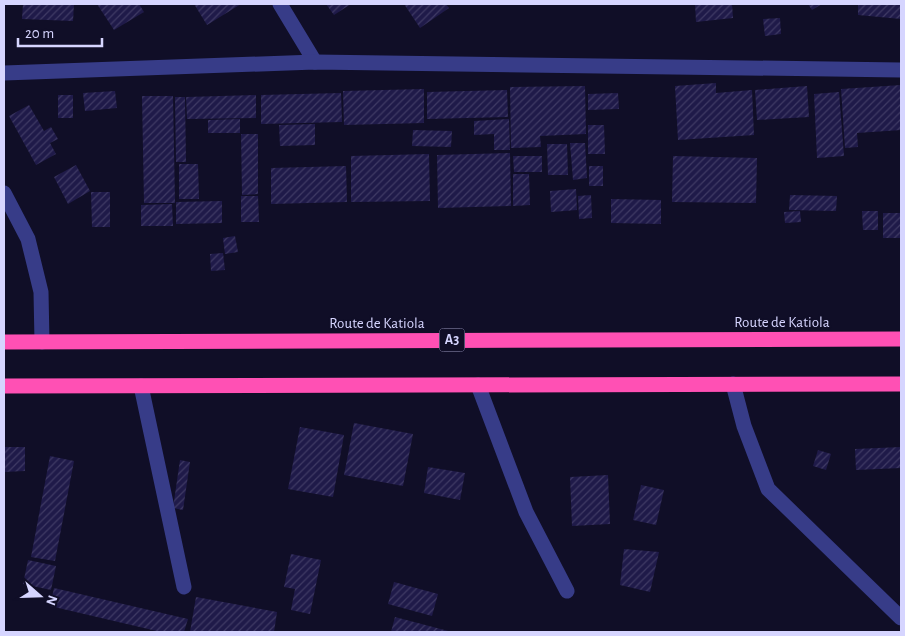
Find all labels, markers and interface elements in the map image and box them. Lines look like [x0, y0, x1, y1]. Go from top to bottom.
scale bar [18, 15, 101, 47]
text: 20 m [25, 26, 54, 41]
street label: Route de Katiola [734, 315, 830, 330]
street label: Route de Katiola [329, 316, 425, 331]
road number: A3 [440, 328, 464, 352]
north arrow [15, 571, 65, 621]
text: N [43, 593, 60, 607]

